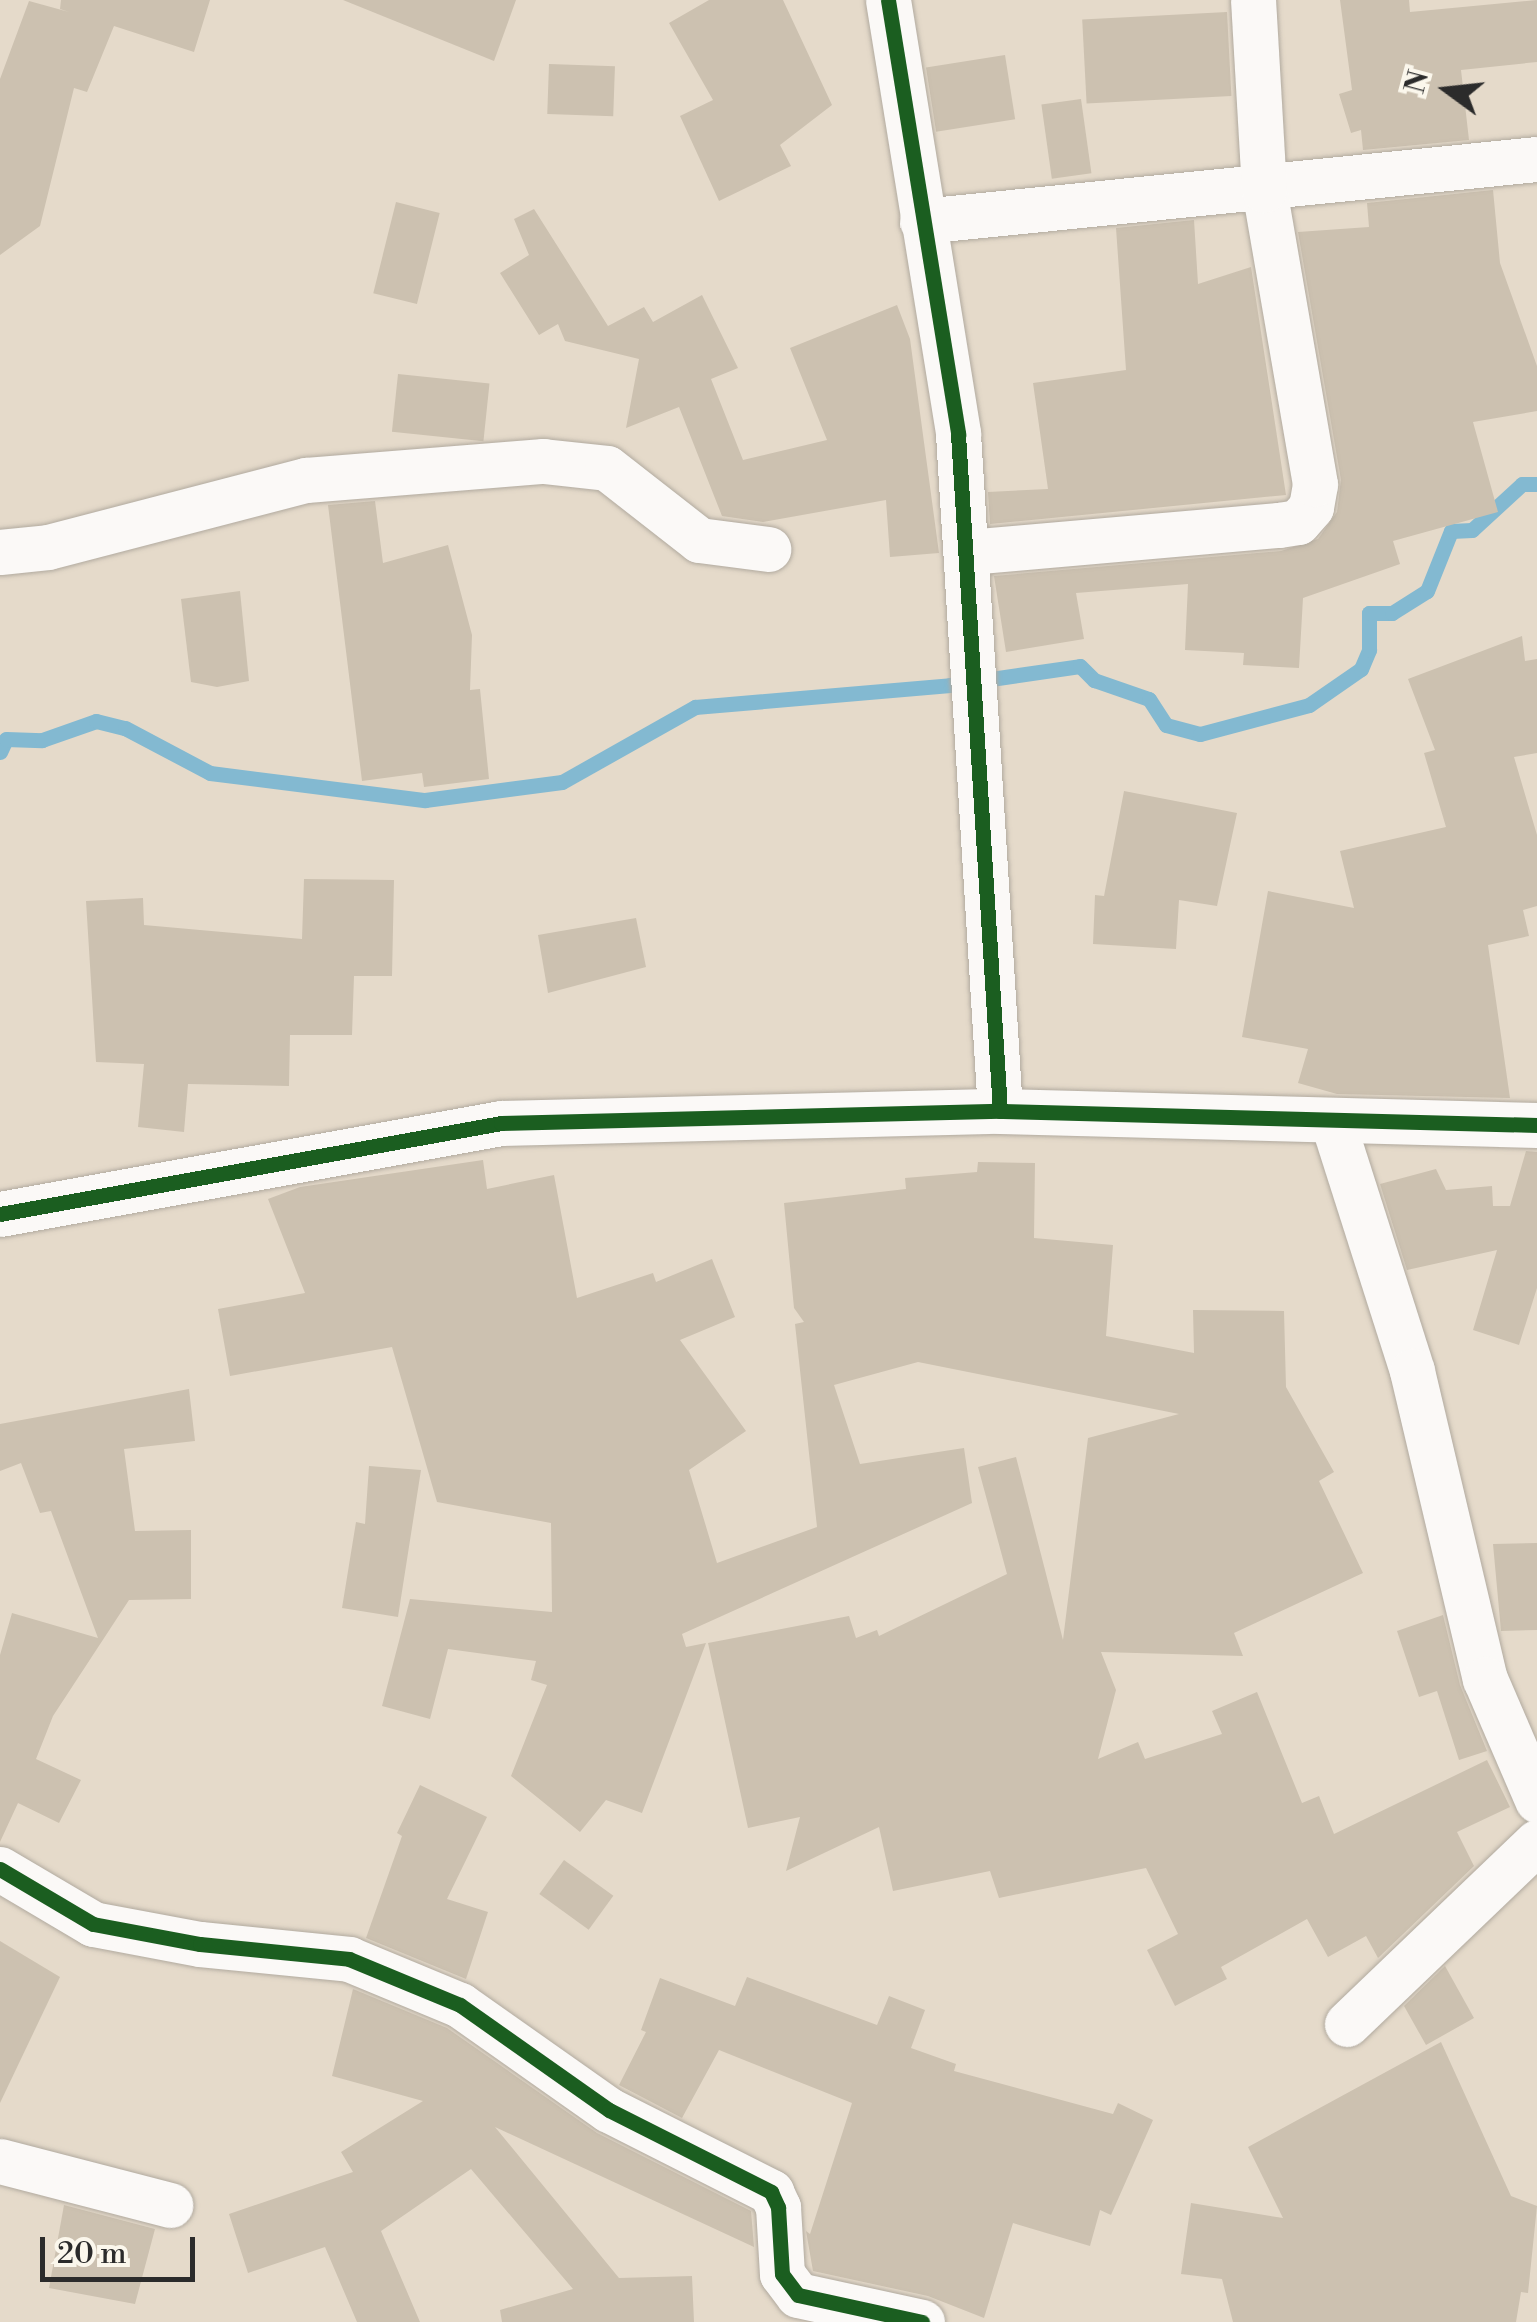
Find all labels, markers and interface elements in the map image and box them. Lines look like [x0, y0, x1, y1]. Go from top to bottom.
north arrow [1397, 40, 1497, 140]
text: N [1398, 67, 1437, 97]
scale bar [45, 2217, 200, 2279]
text: 20 m [57, 2235, 126, 2273]

